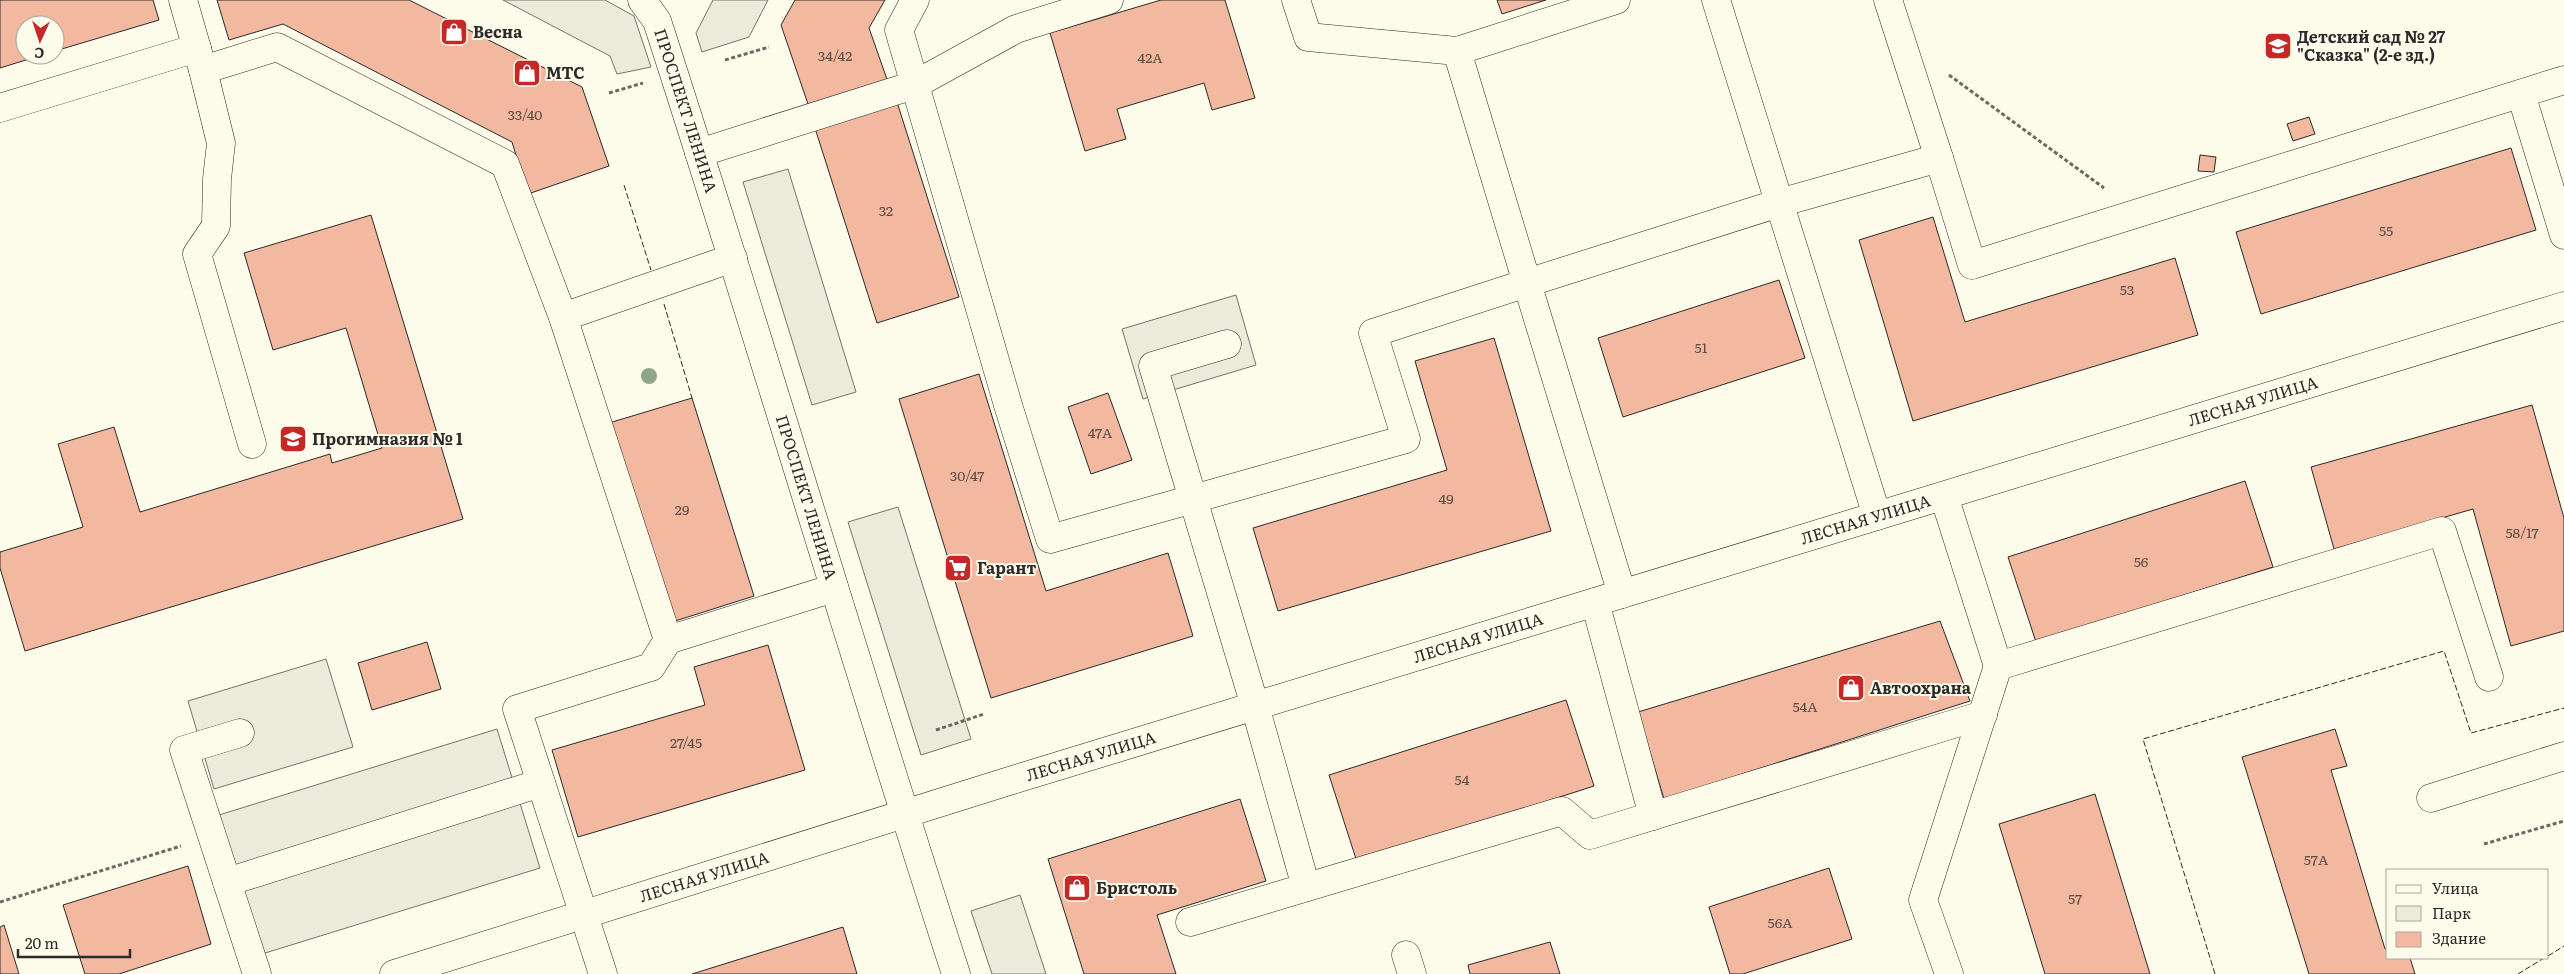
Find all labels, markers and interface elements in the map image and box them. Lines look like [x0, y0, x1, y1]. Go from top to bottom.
north arrow [15, 15, 65, 65]
shop icon: Весна [439, 17, 469, 47]
place label: Весна [473, 19, 523, 43]
place label: Детский сад № 27 "Сказка" (2-е зд.) [2297, 24, 2446, 66]
street label: ПРОСПЕКТ ЛЕНИНА [649, 25, 724, 196]
school or university icon: Детский сад № 27 "Сказка" (2-е зд.) [2263, 31, 2293, 61]
text: С [34, 44, 45, 64]
house number: 34/42 [818, 45, 852, 65]
house number: 42А [1137, 47, 1163, 67]
shop icon: МТС [512, 58, 542, 88]
place label: МТС [546, 60, 585, 84]
house number: 33/40 [508, 104, 542, 124]
house number: 32 [879, 200, 893, 220]
house number: 55 [2379, 220, 2393, 240]
house number: 53 [2120, 279, 2134, 299]
house number: 51 [1695, 337, 1708, 357]
street label: ЛЕСНАЯ УЛИЦА [2185, 369, 2320, 431]
street label: ПРОСПЕКТ ЛЕНИНА [771, 412, 844, 582]
house number: 47А [1088, 422, 1113, 442]
school or university icon: Прогимназия № 1 [278, 424, 308, 454]
place label: Прогимназия № 1 [312, 426, 463, 450]
house number: 30/47 [950, 465, 984, 485]
street label: ЛЕСНАЯ УЛИЦА [1797, 487, 1933, 550]
house number: 49 [1438, 488, 1454, 508]
house number: 29 [675, 499, 689, 519]
house number: 58/17 [2505, 522, 2539, 542]
house number: 56 [2134, 551, 2149, 571]
supermarket icon: Гарант [943, 553, 973, 583]
place label: Гарант [977, 555, 1036, 579]
street label: ЛЕСНАЯ УЛИЦА [1410, 606, 1546, 668]
shop icon: Автоохрана [1836, 673, 1866, 703]
place label: Автоохрана [1870, 675, 1972, 699]
house number: 54А [1792, 696, 1818, 716]
street label: ЛЕСНАЯ УЛИЦА [1023, 724, 1158, 786]
house number: 27/45 [670, 732, 702, 752]
house number: 54 [1455, 769, 1470, 789]
street label: ЛЕСНАЯ УЛИЦА [636, 844, 772, 907]
house number: 57А [2304, 849, 2329, 869]
legend [2386, 869, 2549, 959]
shop icon: Бристоль [1062, 873, 1092, 903]
place label: Бристоль [1096, 875, 1177, 899]
text: Улица [2432, 876, 2480, 899]
house number: 57 [2068, 888, 2082, 908]
text: Парк [2432, 901, 2471, 924]
house number: 56А [1768, 912, 1793, 932]
scale bar [18, 926, 130, 958]
text: Здание [2432, 926, 2486, 949]
text: 20 m [25, 931, 59, 954]

